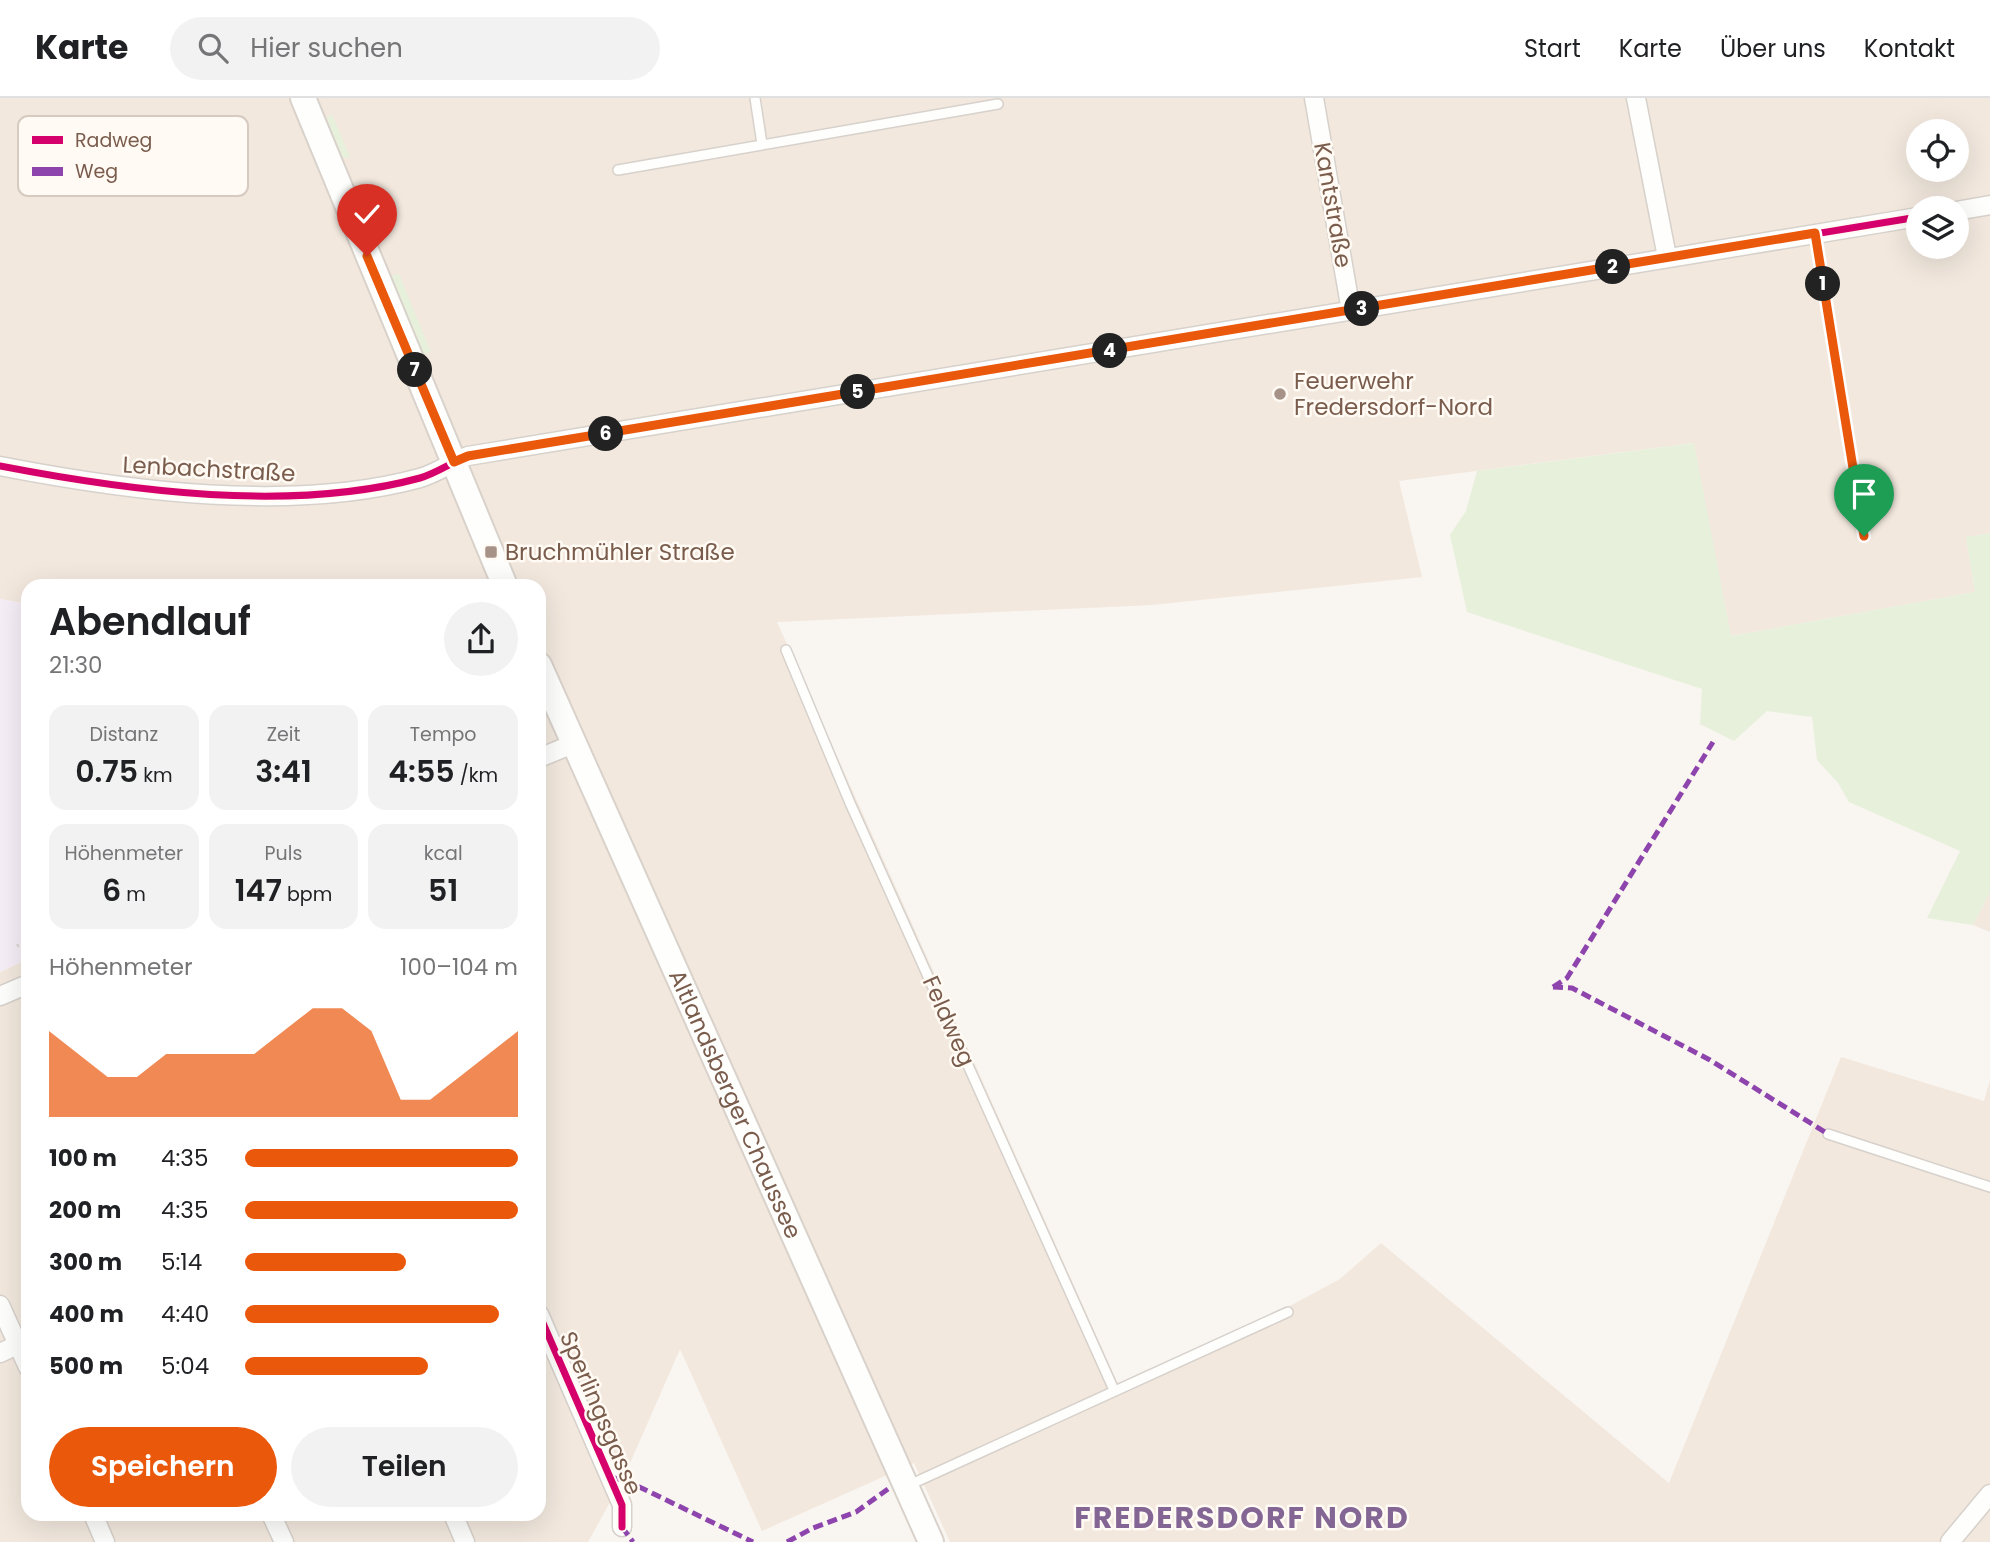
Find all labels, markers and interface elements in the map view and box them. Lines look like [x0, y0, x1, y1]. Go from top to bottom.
search box [170, 17, 660, 80]
text: Karte [35, 24, 128, 71]
icon: search [194, 29, 232, 67]
text: Hier suchen [250, 30, 403, 66]
text: Start [1524, 32, 1581, 65]
text: Karte [1619, 32, 1682, 65]
text: Über uns [1720, 32, 1826, 65]
text: Kontakt [1864, 32, 1955, 65]
legend [18, 116, 248, 196]
map controls [1906, 119, 1969, 259]
button: locate [1906, 119, 1969, 182]
text: Radweg [75, 127, 152, 154]
street label: Kantstraße [1306, 140, 1360, 270]
text: Weg [75, 158, 118, 185]
pin [337, 184, 397, 256]
icon: check [348, 195, 386, 233]
button: layers [1906, 196, 1969, 259]
pin: 2 [1596, 250, 1630, 284]
text: 2 [1607, 253, 1618, 280]
pin: 1 [1806, 266, 1840, 302]
text: 1 [1819, 270, 1826, 297]
pin: 3 [1344, 292, 1380, 326]
text: 3 [1356, 295, 1367, 322]
pin: 4 [1092, 334, 1128, 368]
text: 4 [1103, 337, 1116, 364]
pin: 7 [398, 352, 432, 388]
text: 7 [409, 356, 420, 383]
place label: Feuerwehr Fredersdorf-Nord [1294, 365, 1493, 423]
pin: 5 [840, 374, 876, 410]
text: 5 [851, 378, 864, 405]
marker: Feuerwehr Fredersdorf-Nord [1272, 386, 1288, 402]
pin: 6 [588, 416, 624, 452]
text: 6 [599, 420, 612, 447]
street label: Lenbachstraße [122, 448, 296, 490]
pin [1834, 464, 1894, 536]
icon: arrive [1845, 475, 1883, 513]
place label: Bruchmühler Straße [505, 536, 735, 568]
marker: Bruchmühler Straße [483, 544, 499, 560]
text: Abendlauf [49, 595, 251, 648]
button: share [444, 602, 518, 676]
text: 21:30 [49, 649, 102, 681]
text: Distanz [90, 721, 158, 748]
text: Zeit [267, 721, 300, 748]
text: Tempo [410, 721, 476, 748]
text: 0.75 [75, 750, 138, 793]
text: 3:41 [255, 750, 312, 793]
text: 4:55 [388, 750, 455, 793]
text: km [138, 762, 173, 789]
text: /km [455, 762, 498, 789]
text: Höhenmeter [65, 840, 183, 867]
text: Puls [265, 840, 302, 867]
text: kcal [424, 840, 463, 867]
text: 6 [102, 869, 121, 912]
text: 147 [235, 869, 282, 912]
text: 51 [428, 869, 458, 912]
text: m [121, 881, 146, 908]
text: bpm [282, 881, 332, 908]
text: Höhenmeter [49, 951, 193, 983]
text: 100–104 m [400, 951, 518, 983]
street label: Altlandsberger Chaussee [661, 965, 809, 1244]
street label: Feldweg [915, 971, 983, 1071]
text: 100 m [49, 1142, 117, 1174]
text: 4:35 [161, 1142, 208, 1174]
text: 200 m [49, 1194, 121, 1226]
text: 4:35 [161, 1194, 208, 1226]
text: 300 m [49, 1246, 122, 1278]
text: 5:14 [161, 1246, 202, 1278]
text: 400 m [49, 1298, 124, 1330]
text: 4:40 [161, 1298, 209, 1330]
street label: Sperlingsgasse [552, 1326, 650, 1500]
text: 500 m [49, 1350, 123, 1382]
text: 5:04 [161, 1350, 209, 1382]
button: Speichern [49, 1427, 277, 1507]
button: Teilen [291, 1427, 518, 1507]
district label: FREDERSDORF NORD [1074, 1496, 1410, 1539]

